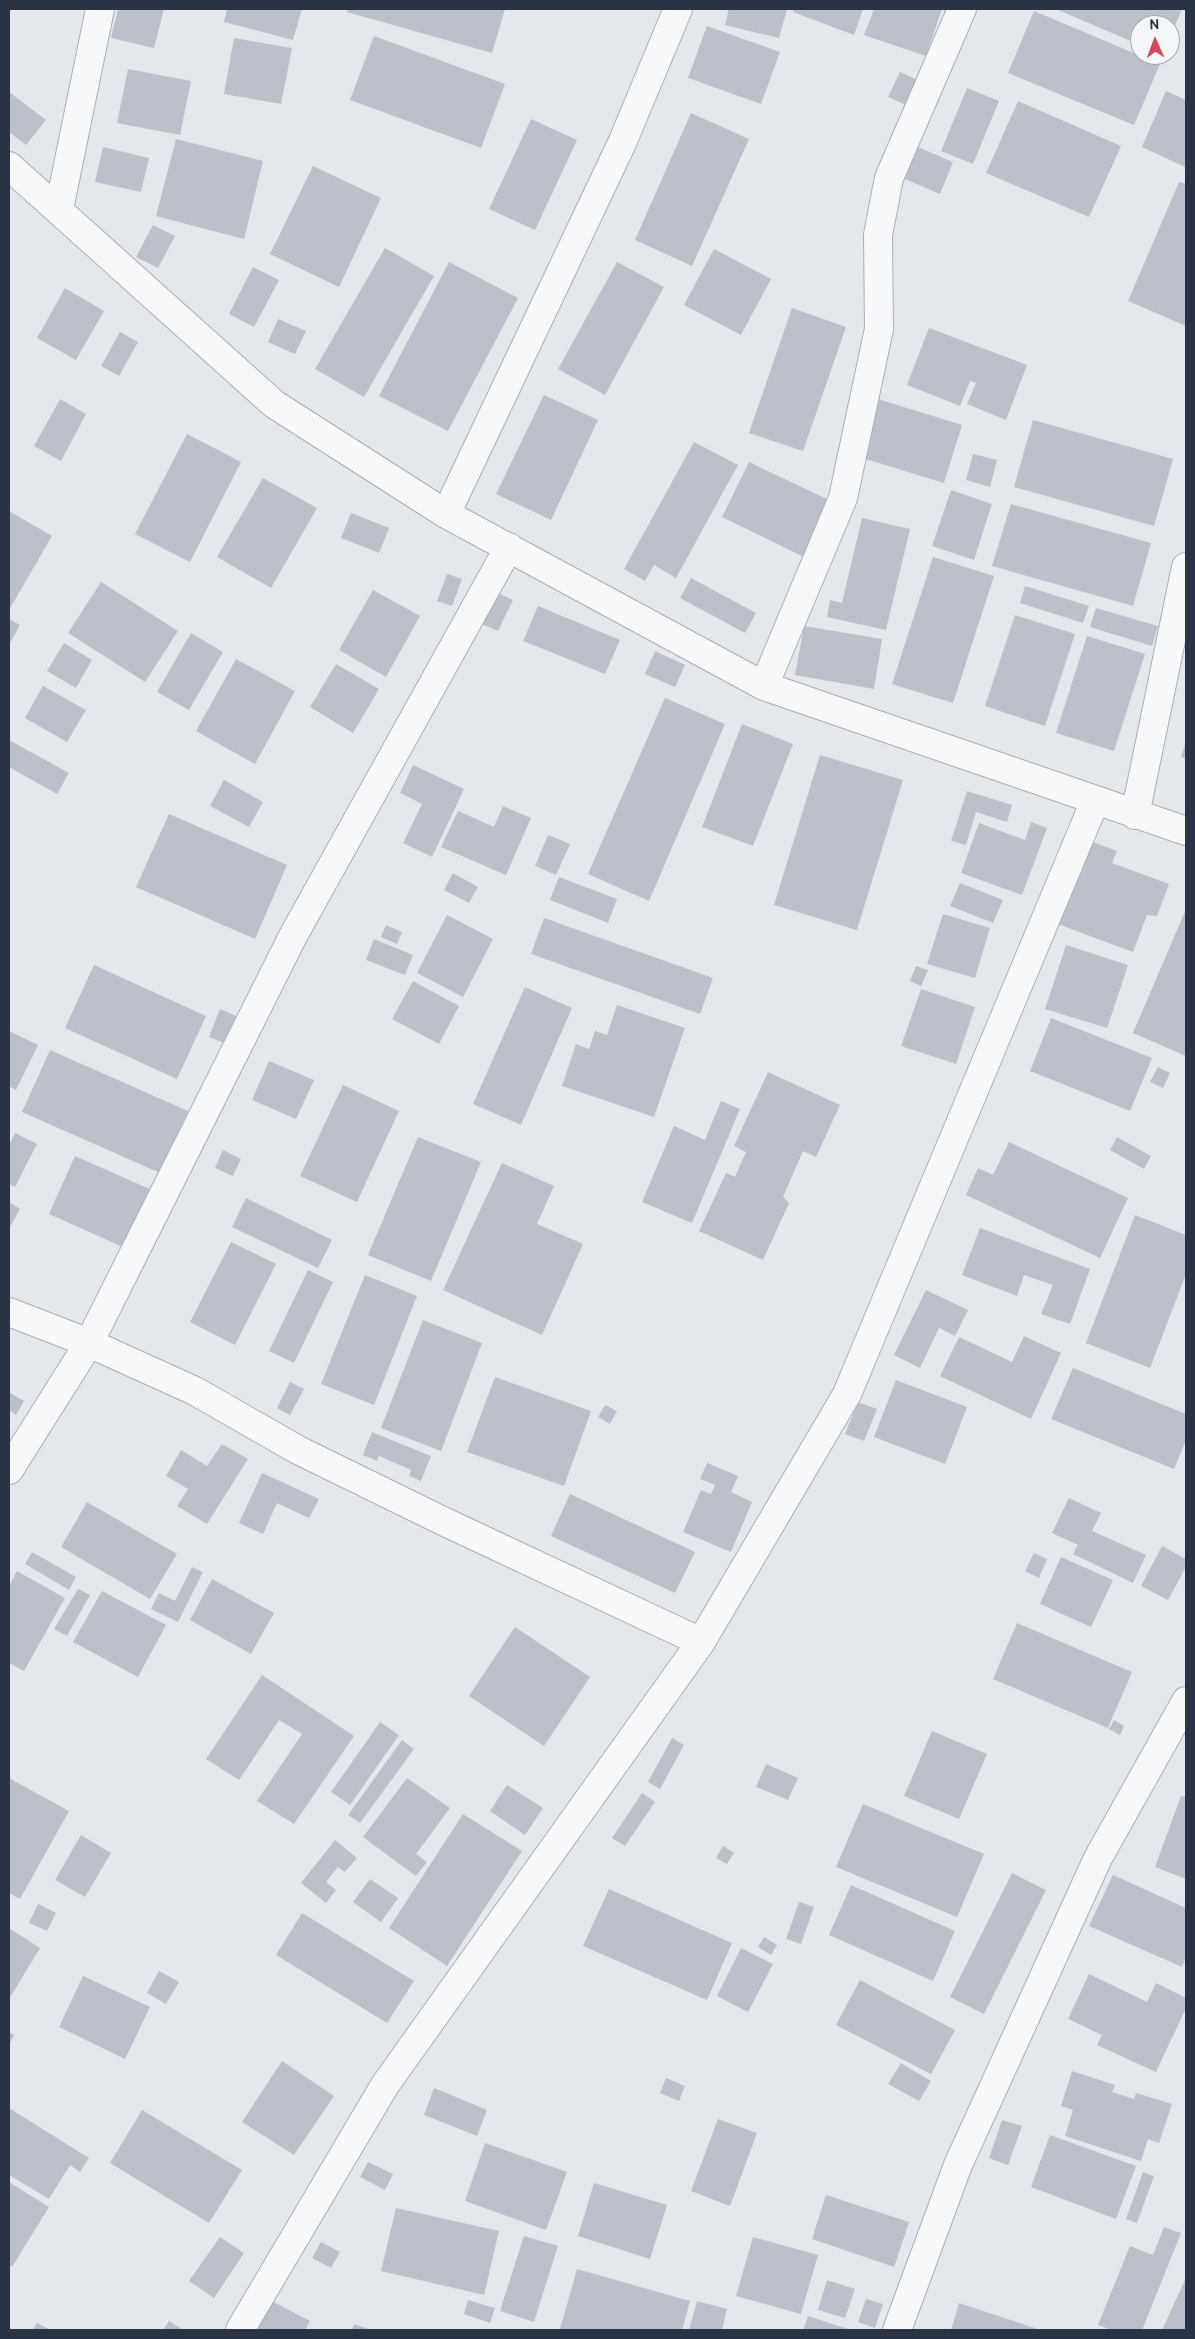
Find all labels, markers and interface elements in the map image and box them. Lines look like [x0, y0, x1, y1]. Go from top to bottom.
north arrow [1130, 15, 1180, 65]
text: N [1149, 17, 1160, 34]

